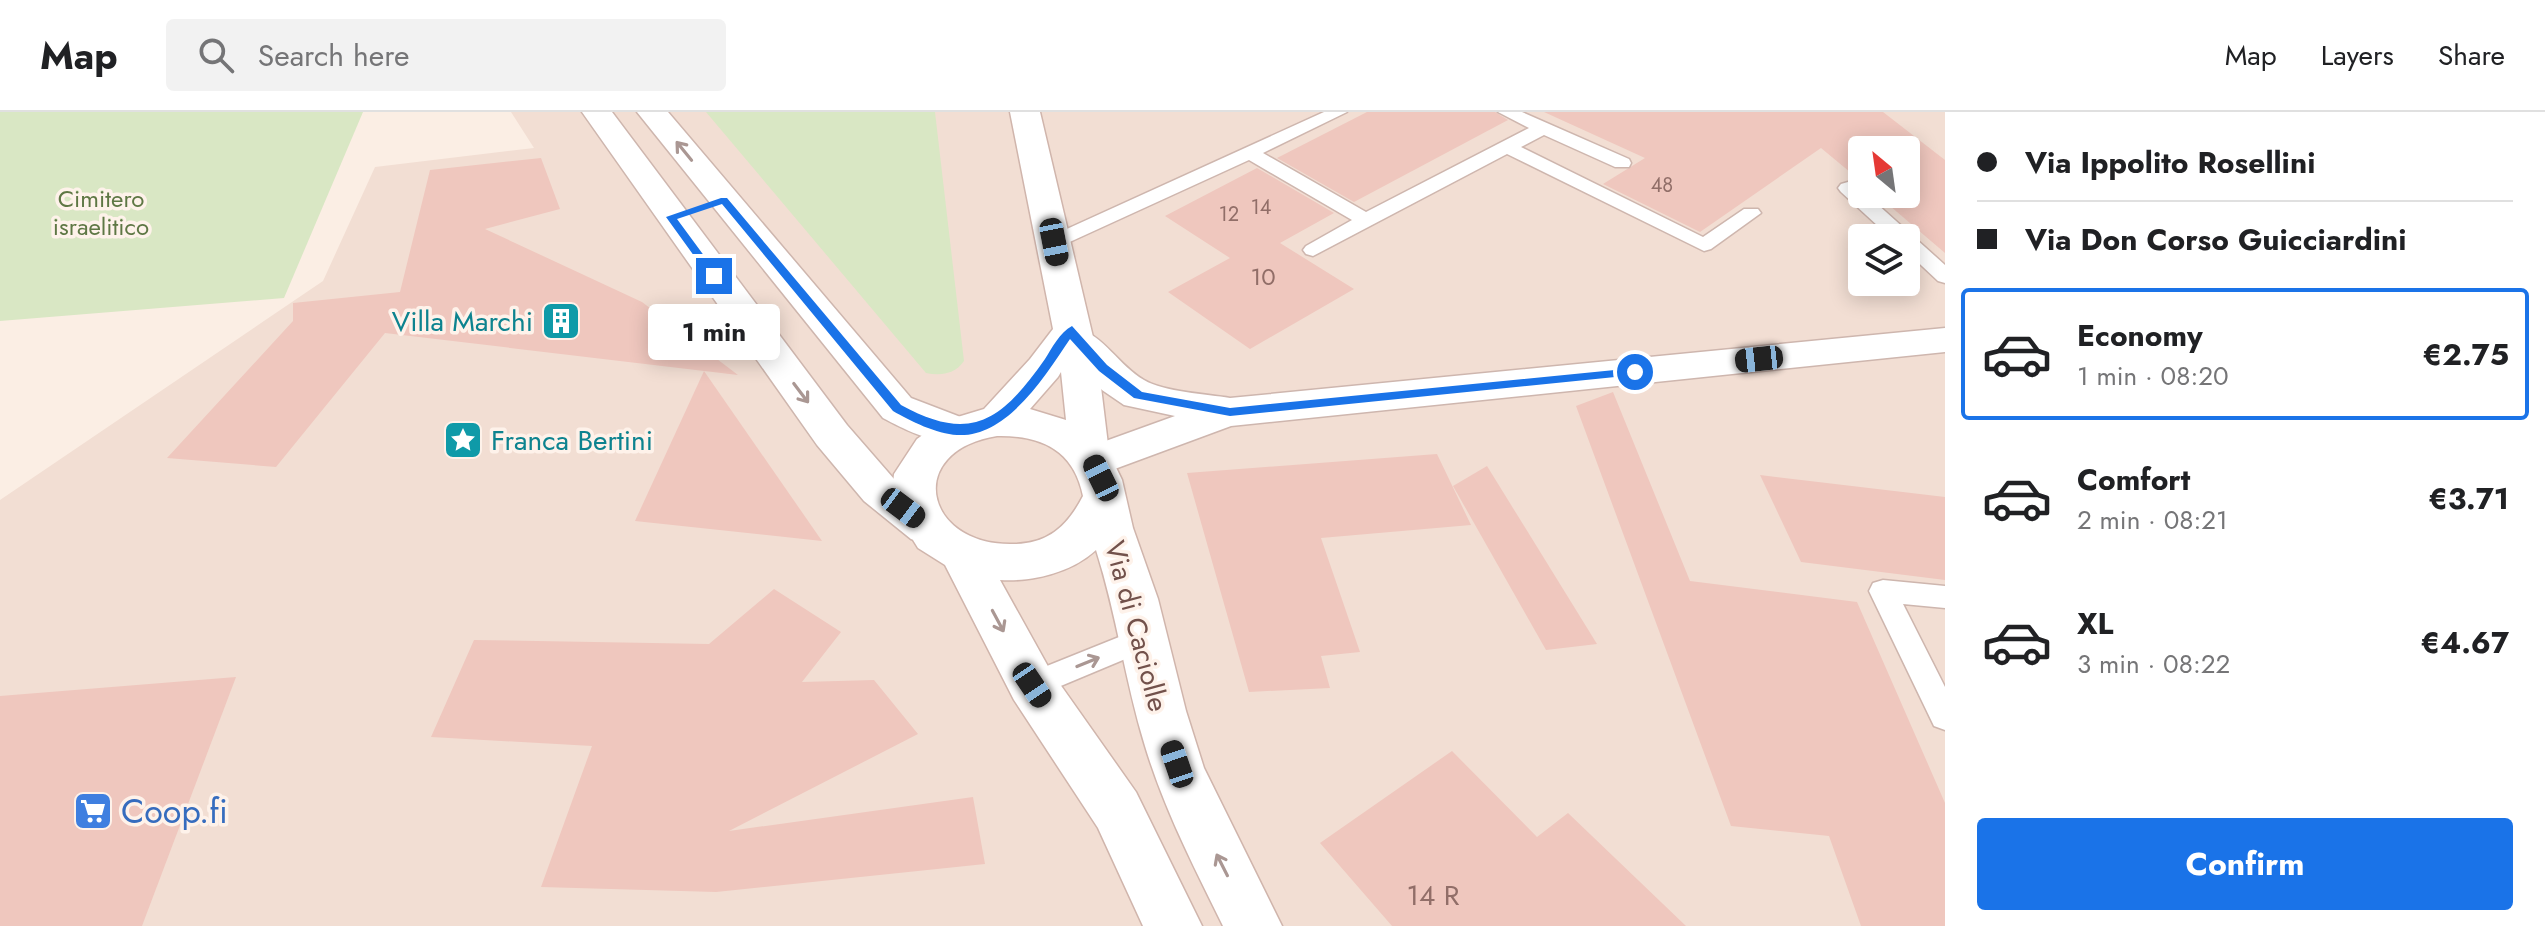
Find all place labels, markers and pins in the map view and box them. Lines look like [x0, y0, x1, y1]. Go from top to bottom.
building icon: Villa Marchi [540, 300, 582, 342]
place label: Villa Marchi [392, 301, 533, 342]
place icon: Franca Bertini [442, 419, 484, 461]
place label: Franca Bertini [491, 420, 653, 461]
place label: Coop.fi [121, 787, 228, 836]
supermarket icon: Coop.fi [72, 790, 114, 832]

